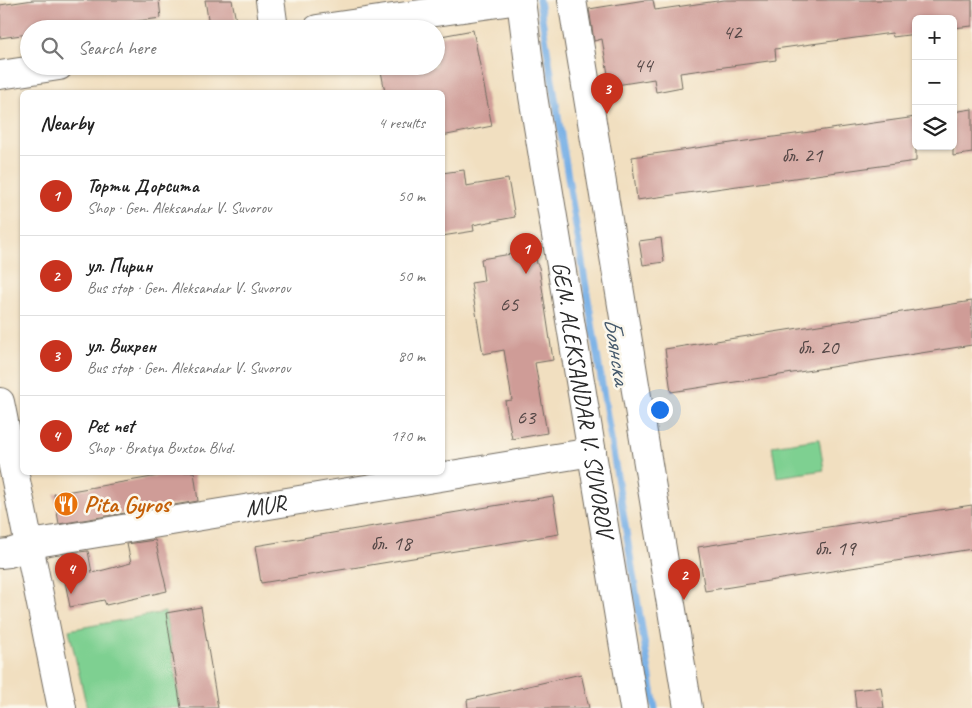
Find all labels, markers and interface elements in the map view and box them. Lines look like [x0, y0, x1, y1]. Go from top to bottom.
map controls [912, 15, 957, 150]
button: + [912, 15, 957, 60]
house number: 42 [723, 19, 743, 45]
search box [20, 20, 445, 75]
icon: search [38, 34, 66, 62]
text: Search here [78, 36, 155, 60]
house number: 44 [634, 52, 655, 78]
button: − [912, 60, 957, 105]
pin: 3 [591, 73, 623, 114]
button: layers [912, 105, 957, 150]
text: Nearby [40, 110, 93, 136]
text: 4 results [378, 113, 425, 133]
house number: бл. 21 [782, 142, 824, 168]
text: Торти Дорсита [87, 174, 199, 198]
text: 1 [52, 186, 60, 206]
text: 50 m [398, 186, 425, 206]
text: Shop · Gen. Aleksandar V. Suvorov [87, 198, 271, 218]
pin: 1 [510, 233, 542, 274]
text: ул. Пирин [87, 254, 152, 278]
street label: GEN. ALEKSANDAR V. SUVOROV [546, 259, 621, 543]
text: 2 [52, 266, 60, 286]
text: 50 m [398, 266, 425, 286]
text: Bus stop · Gen. Aleksandar V. Suvorov [87, 278, 290, 298]
house number: 65 [500, 291, 520, 317]
water label: Боянска [596, 315, 639, 390]
text: ул. Вихрен [87, 334, 156, 358]
house number: бл. 20 [798, 334, 840, 360]
text: 3 [52, 346, 60, 366]
text: 80 m [398, 346, 425, 366]
text: Bus stop · Gen. Aleksandar V. Suvorov [87, 358, 290, 378]
your location [647, 397, 673, 423]
house number: 63 [517, 404, 537, 430]
text: Pet net [87, 414, 134, 438]
text: 4 [52, 426, 60, 446]
text: 170 m [391, 426, 425, 446]
text: Shop · Bratya Buxton Blvd. [87, 438, 235, 458]
street label: MUR [243, 487, 290, 524]
place label: Pita Gyros [84, 489, 172, 519]
restaurant icon: Pita Gyros [53, 491, 79, 517]
house number: бл. 18 [371, 530, 414, 556]
house number: бл. 19 [815, 535, 857, 561]
pin: 4 [55, 553, 87, 594]
pin: 2 [668, 559, 700, 600]

